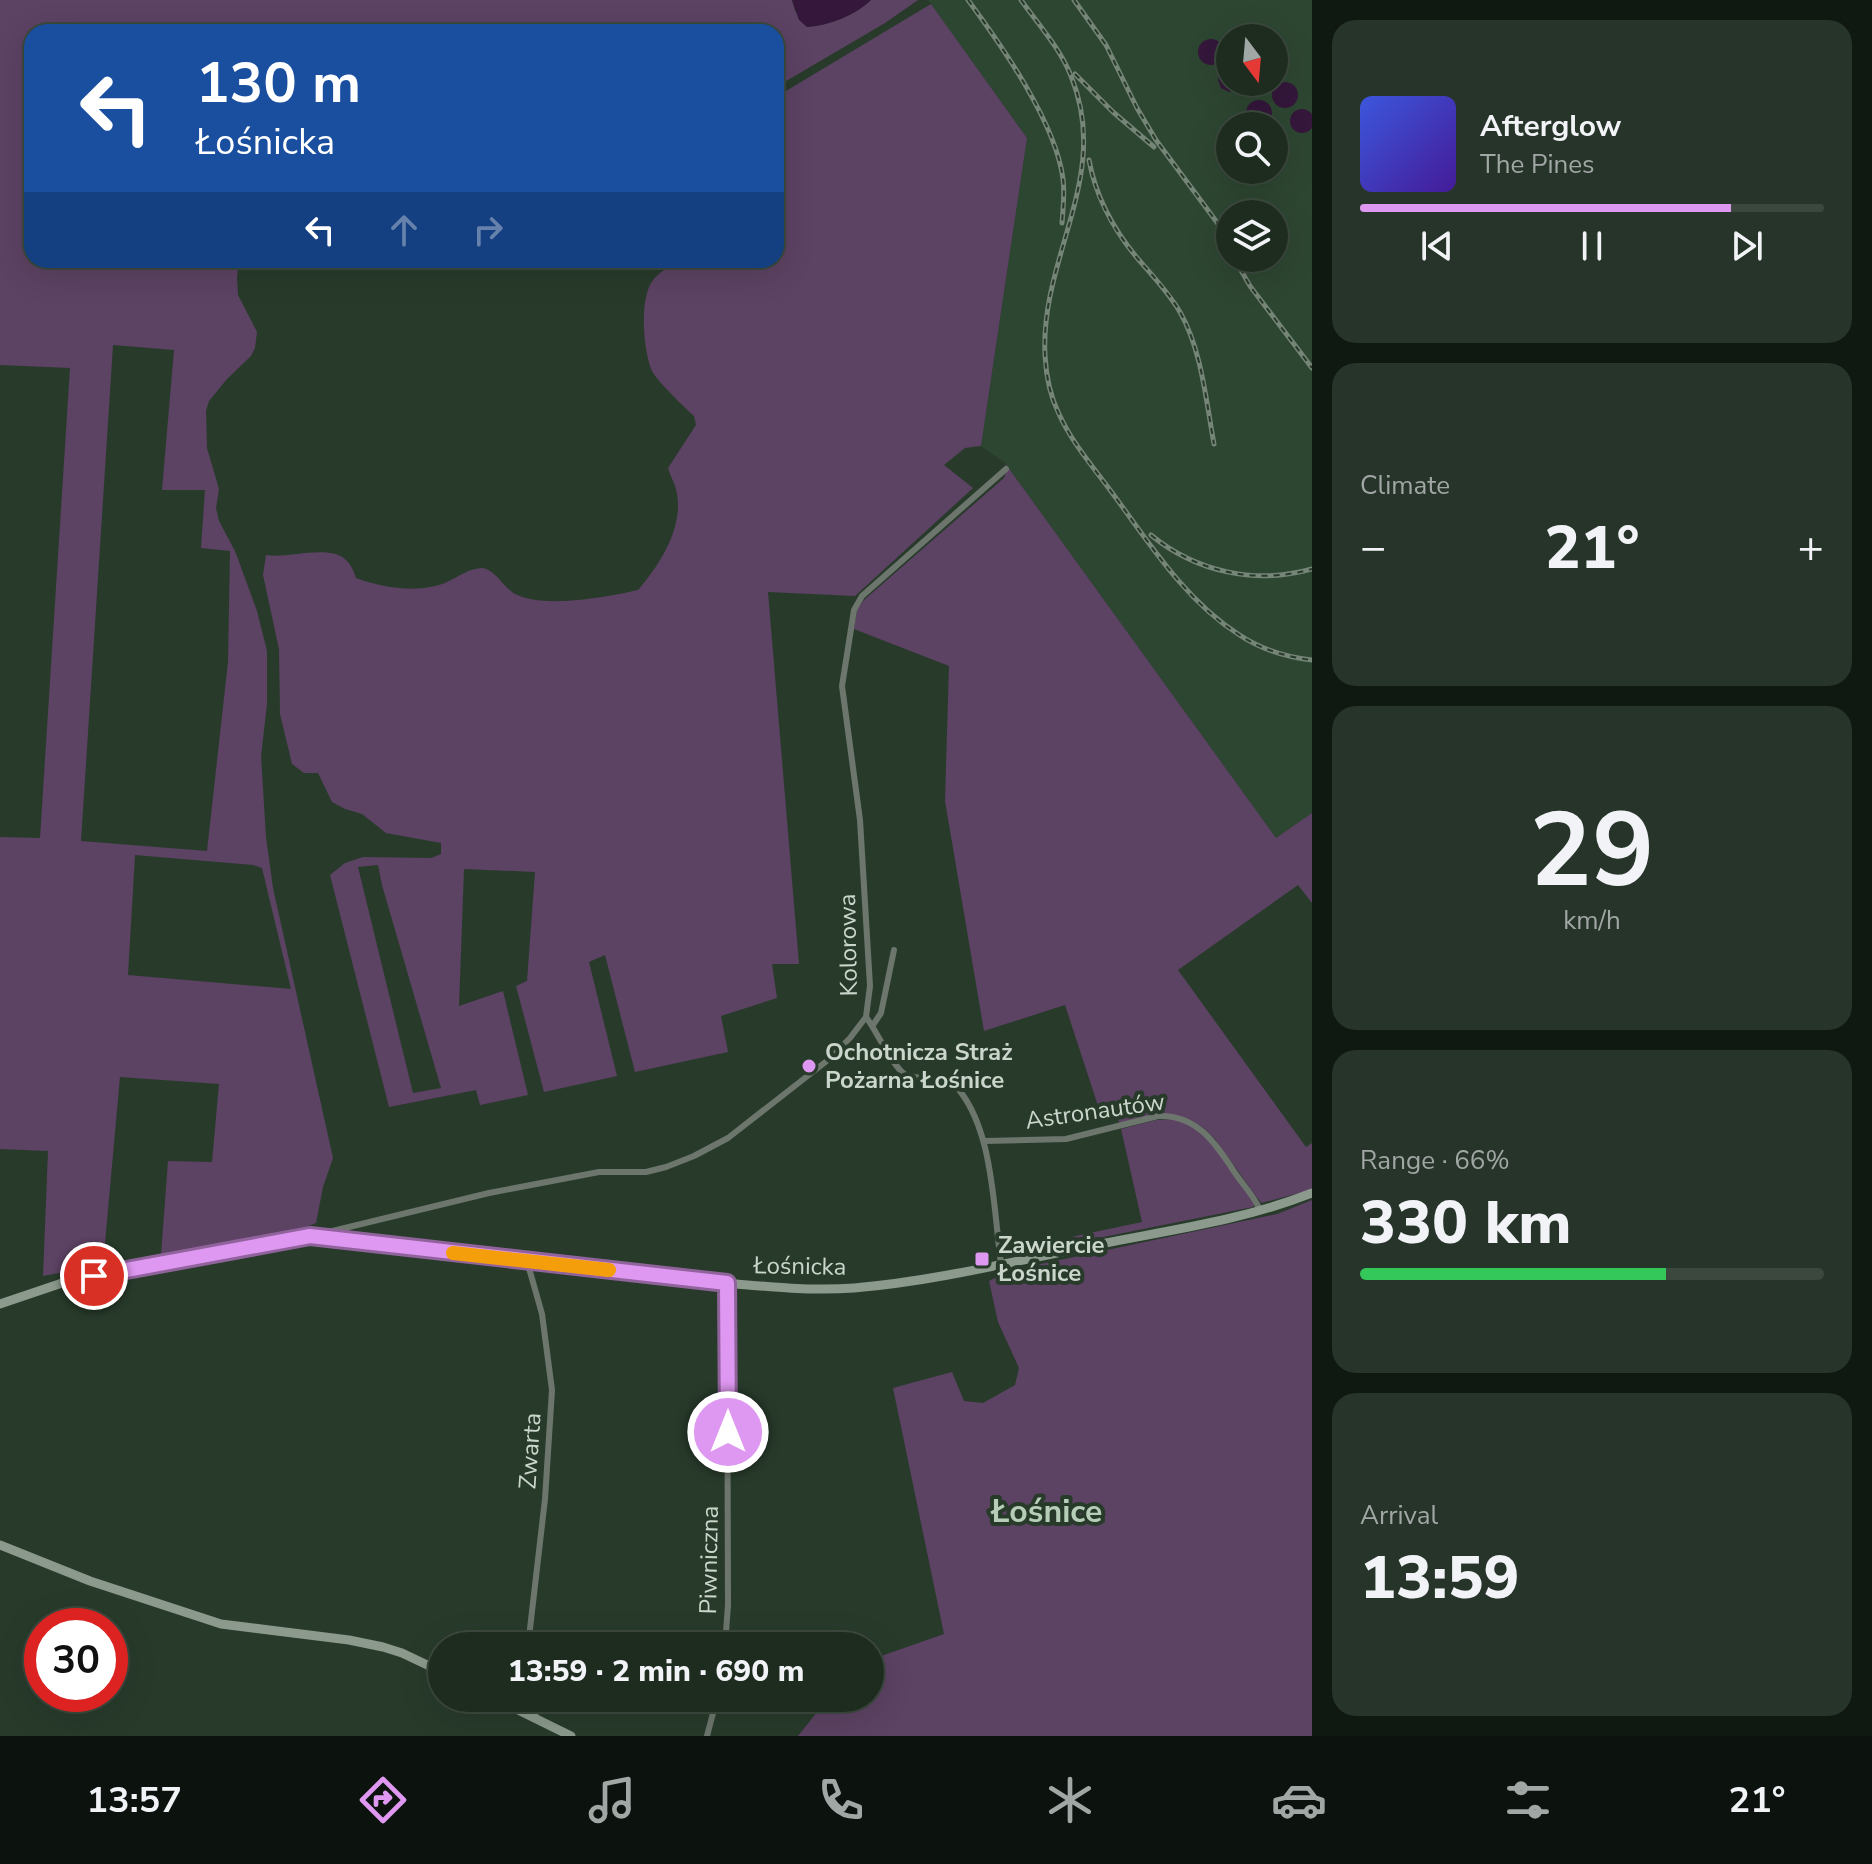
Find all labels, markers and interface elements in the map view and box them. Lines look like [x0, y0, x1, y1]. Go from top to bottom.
north arrow [1216, 24, 1288, 96]
map controls [1216, 24, 1288, 272]
text: 130 m [196, 45, 361, 122]
icon: left [64, 56, 168, 160]
text: Afterglow [1480, 106, 1621, 147]
button: search [1216, 112, 1288, 184]
text: Łośnicka [196, 118, 335, 167]
text: The Pines [1480, 147, 1595, 182]
button: layers [1216, 200, 1288, 272]
icon: left [298, 208, 342, 252]
icon: ahead [382, 208, 426, 252]
icon: right [466, 208, 510, 252]
icon: previous [1415, 224, 1459, 268]
icon: pause [1570, 224, 1614, 268]
icon: next [1725, 224, 1769, 268]
text: Climate [1360, 468, 1450, 503]
text: 21° [1544, 507, 1640, 589]
text: − [1360, 518, 1386, 578]
text: + [1798, 518, 1824, 578]
text: 29 [1530, 780, 1654, 922]
street label: Kolorowa [831, 893, 865, 997]
text: km/h [1563, 903, 1621, 938]
place label: Ochotnicza Straż Pożarna Łośnice [825, 1036, 1013, 1096]
marker: Ochotnicza Straż Pożarna Łośnice [800, 1057, 818, 1075]
street label: Astronautów [1023, 1085, 1167, 1137]
text: Range · 66% [1360, 1143, 1510, 1178]
text: 330 km [1360, 1182, 1572, 1264]
place label: Zawiercie Łośnice [997, 1229, 1105, 1289]
pin [60, 1242, 128, 1310]
street label: Łośnicka [752, 1249, 847, 1283]
marker: Zawiercie Łośnice [973, 1250, 991, 1268]
icon: arrive [72, 1254, 116, 1298]
position arrow [686, 1390, 770, 1474]
street label: Zwarta [511, 1412, 549, 1490]
district label: Łośnice [990, 1490, 1102, 1533]
text: Arrival [1360, 1498, 1438, 1533]
street label: Piwniczna [692, 1505, 726, 1615]
text: 13:59 [1360, 1537, 1520, 1619]
speed limit sign: 30 [24, 1608, 128, 1712]
text: 13:59 · 2 min · 690 m [508, 1651, 804, 1692]
icon: directions [355, 1772, 411, 1828]
icon: music [584, 1772, 640, 1828]
icon: phone [813, 1772, 869, 1828]
icon: climate [1042, 1772, 1098, 1828]
icon: car [1271, 1772, 1327, 1828]
icon: filters [1500, 1772, 1556, 1828]
text: 13:57 [86, 1776, 182, 1825]
text: 21° [1729, 1776, 1785, 1825]

